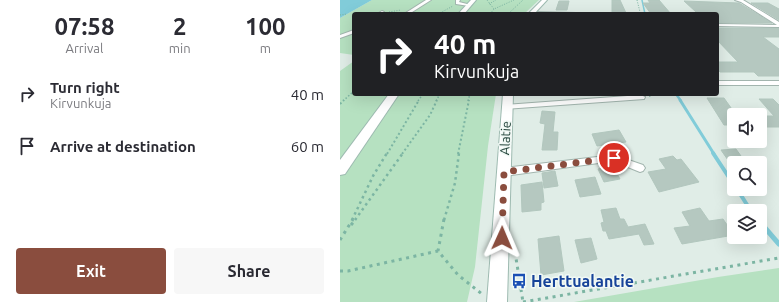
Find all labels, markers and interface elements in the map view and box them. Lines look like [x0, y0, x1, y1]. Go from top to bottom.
text: 07:58 [54, 13, 114, 40]
text: 2 [173, 13, 186, 40]
text: 100 [245, 13, 286, 40]
icon: right [368, 28, 420, 80]
text: 40 m [434, 28, 496, 59]
text: Arrival [65, 41, 103, 55]
text: min [169, 41, 191, 55]
text: m [260, 41, 271, 55]
text: Kirvunkuja [434, 61, 519, 81]
text: Turn right [50, 79, 120, 96]
icon: right [16, 83, 38, 105]
text: 40 m [291, 86, 324, 103]
text: Kirvunkuja [50, 96, 112, 110]
map controls [727, 108, 767, 244]
button: sound [727, 108, 767, 148]
street label: Alatie [497, 121, 513, 155]
icon: arrive [16, 135, 38, 157]
text: Arrive at destination [50, 138, 196, 155]
text: 60 m [291, 138, 324, 155]
pin [597, 141, 631, 175]
icon: arrive [603, 147, 625, 169]
button: search [727, 156, 767, 196]
button: layers [727, 204, 767, 244]
position arrow [481, 217, 523, 259]
button: Exit [16, 248, 166, 294]
button: Share [174, 248, 324, 294]
bus stop icon: Herttualantie [510, 272, 528, 290]
place label: Herttualantie [531, 272, 634, 290]

